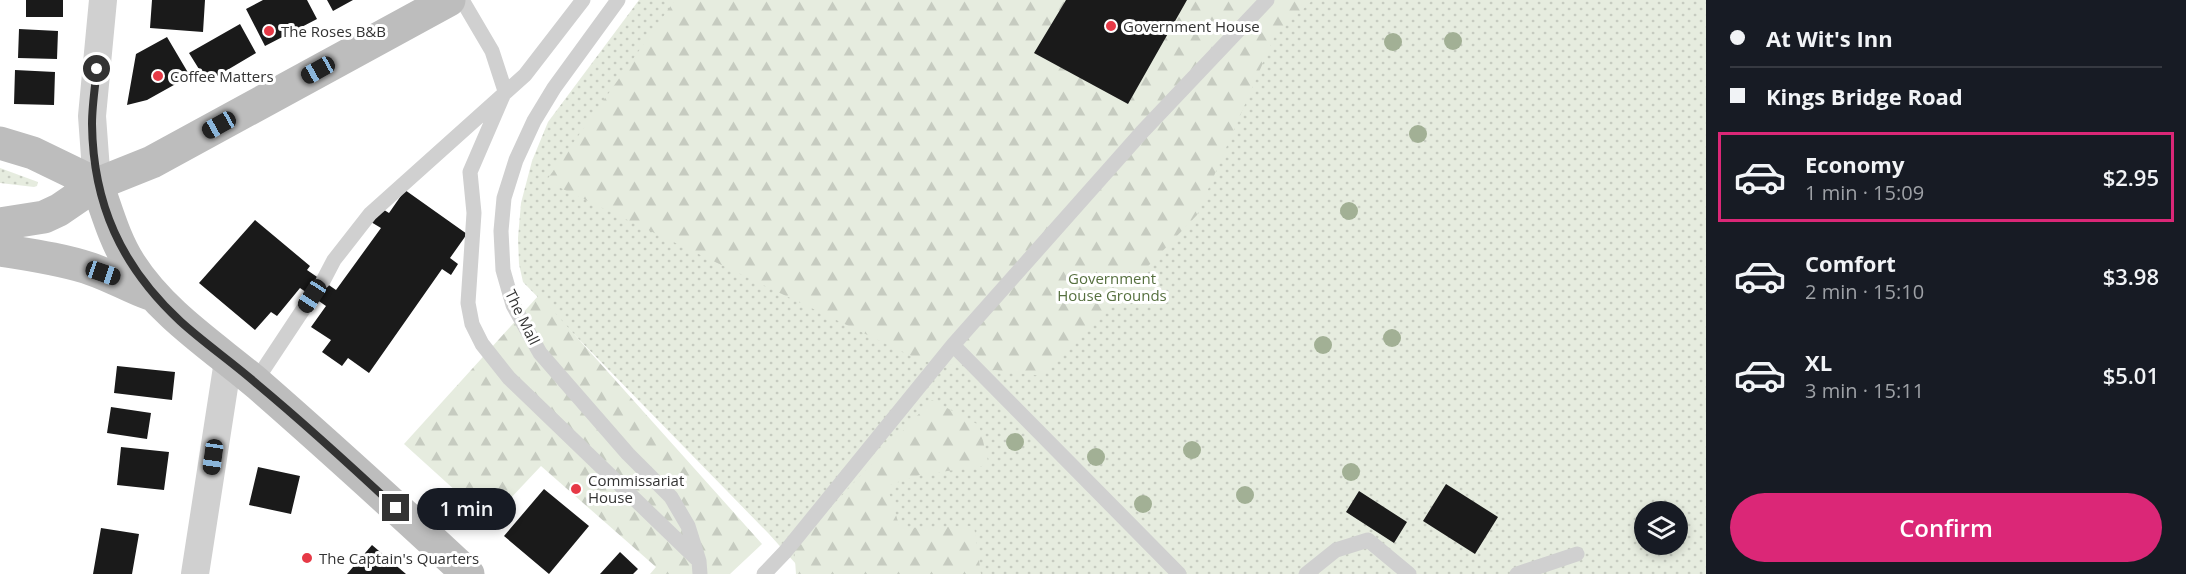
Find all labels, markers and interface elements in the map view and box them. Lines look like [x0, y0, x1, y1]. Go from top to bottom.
place label: Government House [1123, 16, 1260, 36]
marker: Government House [1104, 19, 1118, 33]
place label: The Roses B&B [281, 21, 386, 41]
text: At Wit's Inn [1766, 23, 1893, 53]
marker: The Roses B&B [262, 24, 276, 38]
car [298, 53, 338, 87]
route start [83, 55, 110, 82]
place label: Coffee Matters [170, 66, 274, 86]
marker: Coffee Matters [151, 69, 165, 83]
text: Kings Bridge Road [1766, 81, 1963, 111]
car [199, 108, 239, 142]
text: Economy [1805, 149, 1904, 179]
icon: car [1733, 150, 1787, 204]
text: $2.95 [2103, 162, 2159, 192]
text: 1 min · 15:09 [1805, 179, 1924, 206]
text: Comfort [1805, 248, 1896, 278]
icon: car [1733, 249, 1787, 303]
car [83, 259, 123, 287]
text: $3.98 [2103, 261, 2159, 291]
park label: Government House Grounds [1057, 268, 1167, 305]
car [295, 276, 329, 316]
text: 2 min · 15:10 [1805, 278, 1924, 305]
street label: The Mall [501, 286, 545, 348]
text: XL [1805, 347, 1832, 377]
icon: car [1733, 348, 1787, 402]
text: $5.01 [2103, 360, 2159, 390]
text: 3 min · 15:11 [1805, 377, 1924, 404]
car [202, 438, 224, 476]
place label: Commissariat House [588, 470, 684, 507]
marker: Commissariat House [569, 482, 583, 496]
callout: 1 min [417, 487, 516, 529]
button: Confirm [1730, 493, 2162, 562]
route end [382, 494, 409, 521]
text: 1 min [440, 495, 494, 522]
map controls [1634, 501, 1688, 555]
button: layers [1634, 501, 1688, 555]
place label: The Captain's Quarters [319, 548, 479, 568]
marker: The Captain's Quarters [300, 551, 314, 565]

